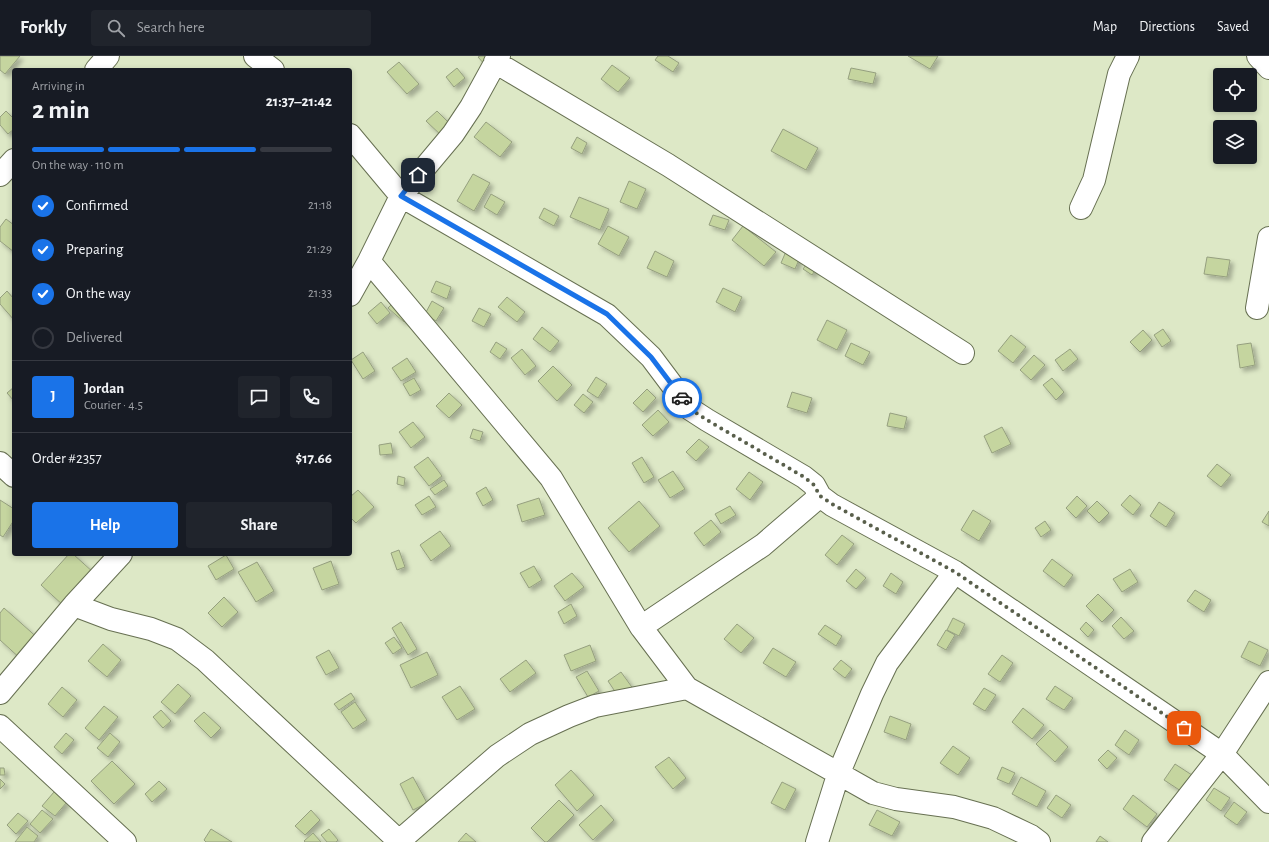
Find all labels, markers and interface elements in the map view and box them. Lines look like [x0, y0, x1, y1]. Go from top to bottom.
search box [91, 10, 371, 46]
icon: search [105, 17, 127, 39]
text: Forkly [20, 18, 67, 37]
text: Search here [137, 20, 205, 35]
text: Map [1093, 20, 1117, 34]
text: Directions [1139, 20, 1195, 34]
text: Saved [1217, 20, 1249, 34]
map controls [1213, 68, 1257, 164]
button: locate [1213, 68, 1257, 112]
text: Arriving in [32, 80, 85, 93]
text: 21:37–21:42 [266, 94, 332, 109]
text: 2 min [32, 97, 90, 123]
button: layers [1213, 120, 1257, 164]
pin [401, 158, 435, 192]
text: On the way · 110 m [32, 159, 124, 172]
icon: home [407, 164, 429, 186]
icon: check [32, 195, 54, 217]
text: Confirmed [66, 198, 128, 213]
text: 21:18 [308, 199, 332, 212]
icon: check [32, 239, 54, 261]
text: Preparing [66, 242, 123, 257]
text: 21:29 [307, 243, 332, 256]
icon: check [32, 283, 54, 305]
text: On the way [66, 286, 131, 301]
text: 21:33 [308, 287, 332, 300]
text: Delivered [66, 330, 123, 345]
button: chat [238, 376, 280, 418]
button: phone [290, 376, 332, 418]
courier [662, 378, 702, 418]
text: Jordan [84, 381, 124, 396]
icon: car [671, 387, 693, 409]
text: J [50, 389, 56, 404]
text: Courier · 4.5 [84, 399, 143, 412]
text: Order #2357 [32, 451, 102, 466]
text: $17.66 [295, 451, 332, 466]
button: Help [32, 502, 178, 548]
button: Share [186, 502, 332, 548]
pin [1167, 711, 1201, 745]
icon: bag [1173, 717, 1195, 739]

